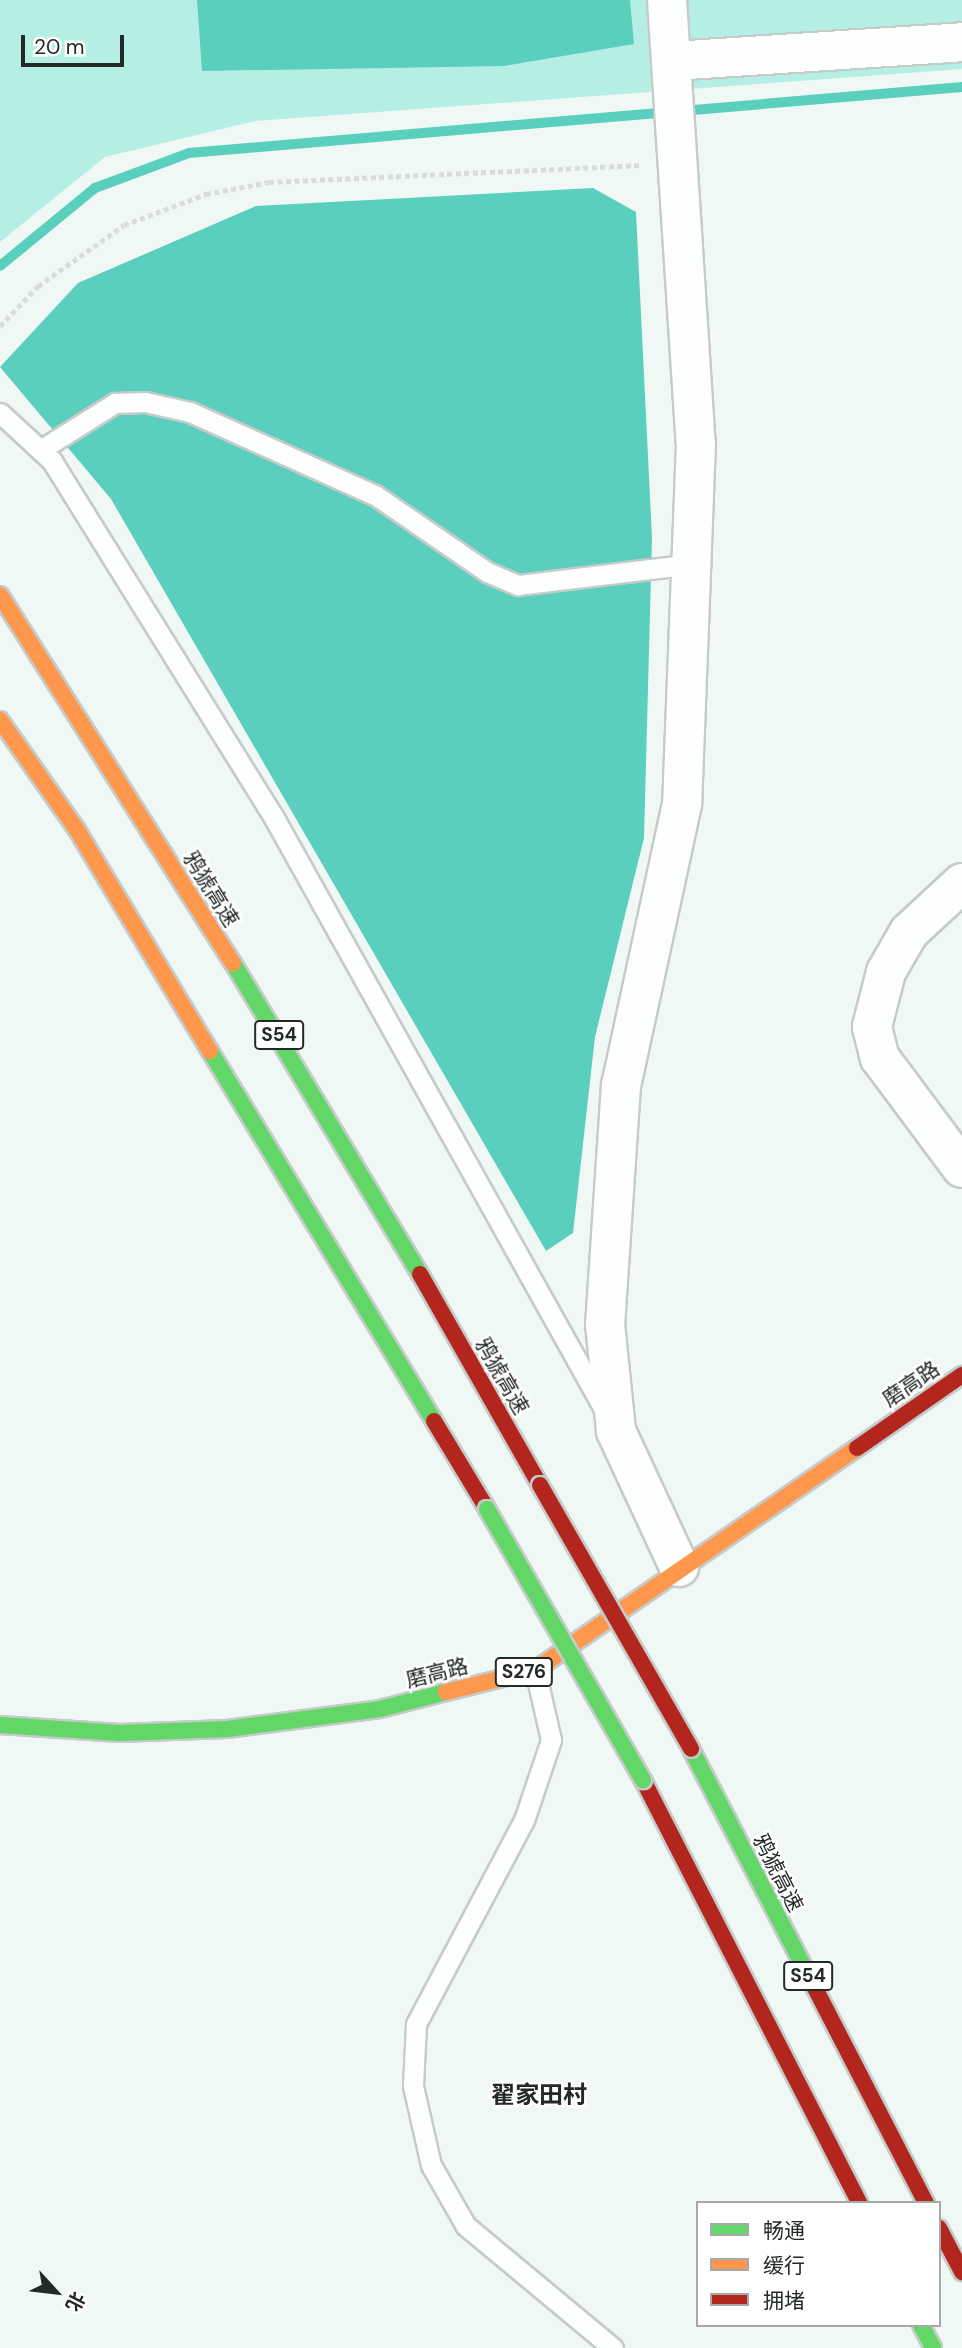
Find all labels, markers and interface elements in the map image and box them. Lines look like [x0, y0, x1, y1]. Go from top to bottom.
scale bar [24, 21, 128, 65]
text: 20 m [34, 33, 85, 61]
street label: 鸦猇高速 [178, 847, 244, 931]
road number: S54 [253, 1020, 305, 1050]
street label: 鸦猇高速 [470, 1333, 534, 1419]
street label: 磨高路 [878, 1356, 944, 1412]
street label: 磨高路 [403, 1653, 471, 1693]
road number: S276 [494, 1656, 554, 1688]
street label: 鸦猇高速 [748, 1830, 808, 1916]
road number: S54 [782, 1960, 834, 1992]
district label: 翟家田村 [491, 2081, 587, 2109]
legend [696, 2201, 941, 2327]
text: 畅通 [763, 2217, 805, 2245]
text: 缓行 [763, 2252, 805, 2280]
north arrow [21, 2257, 91, 2327]
text: 拥堵 [763, 2287, 805, 2315]
text: 北 [60, 2288, 91, 2316]

